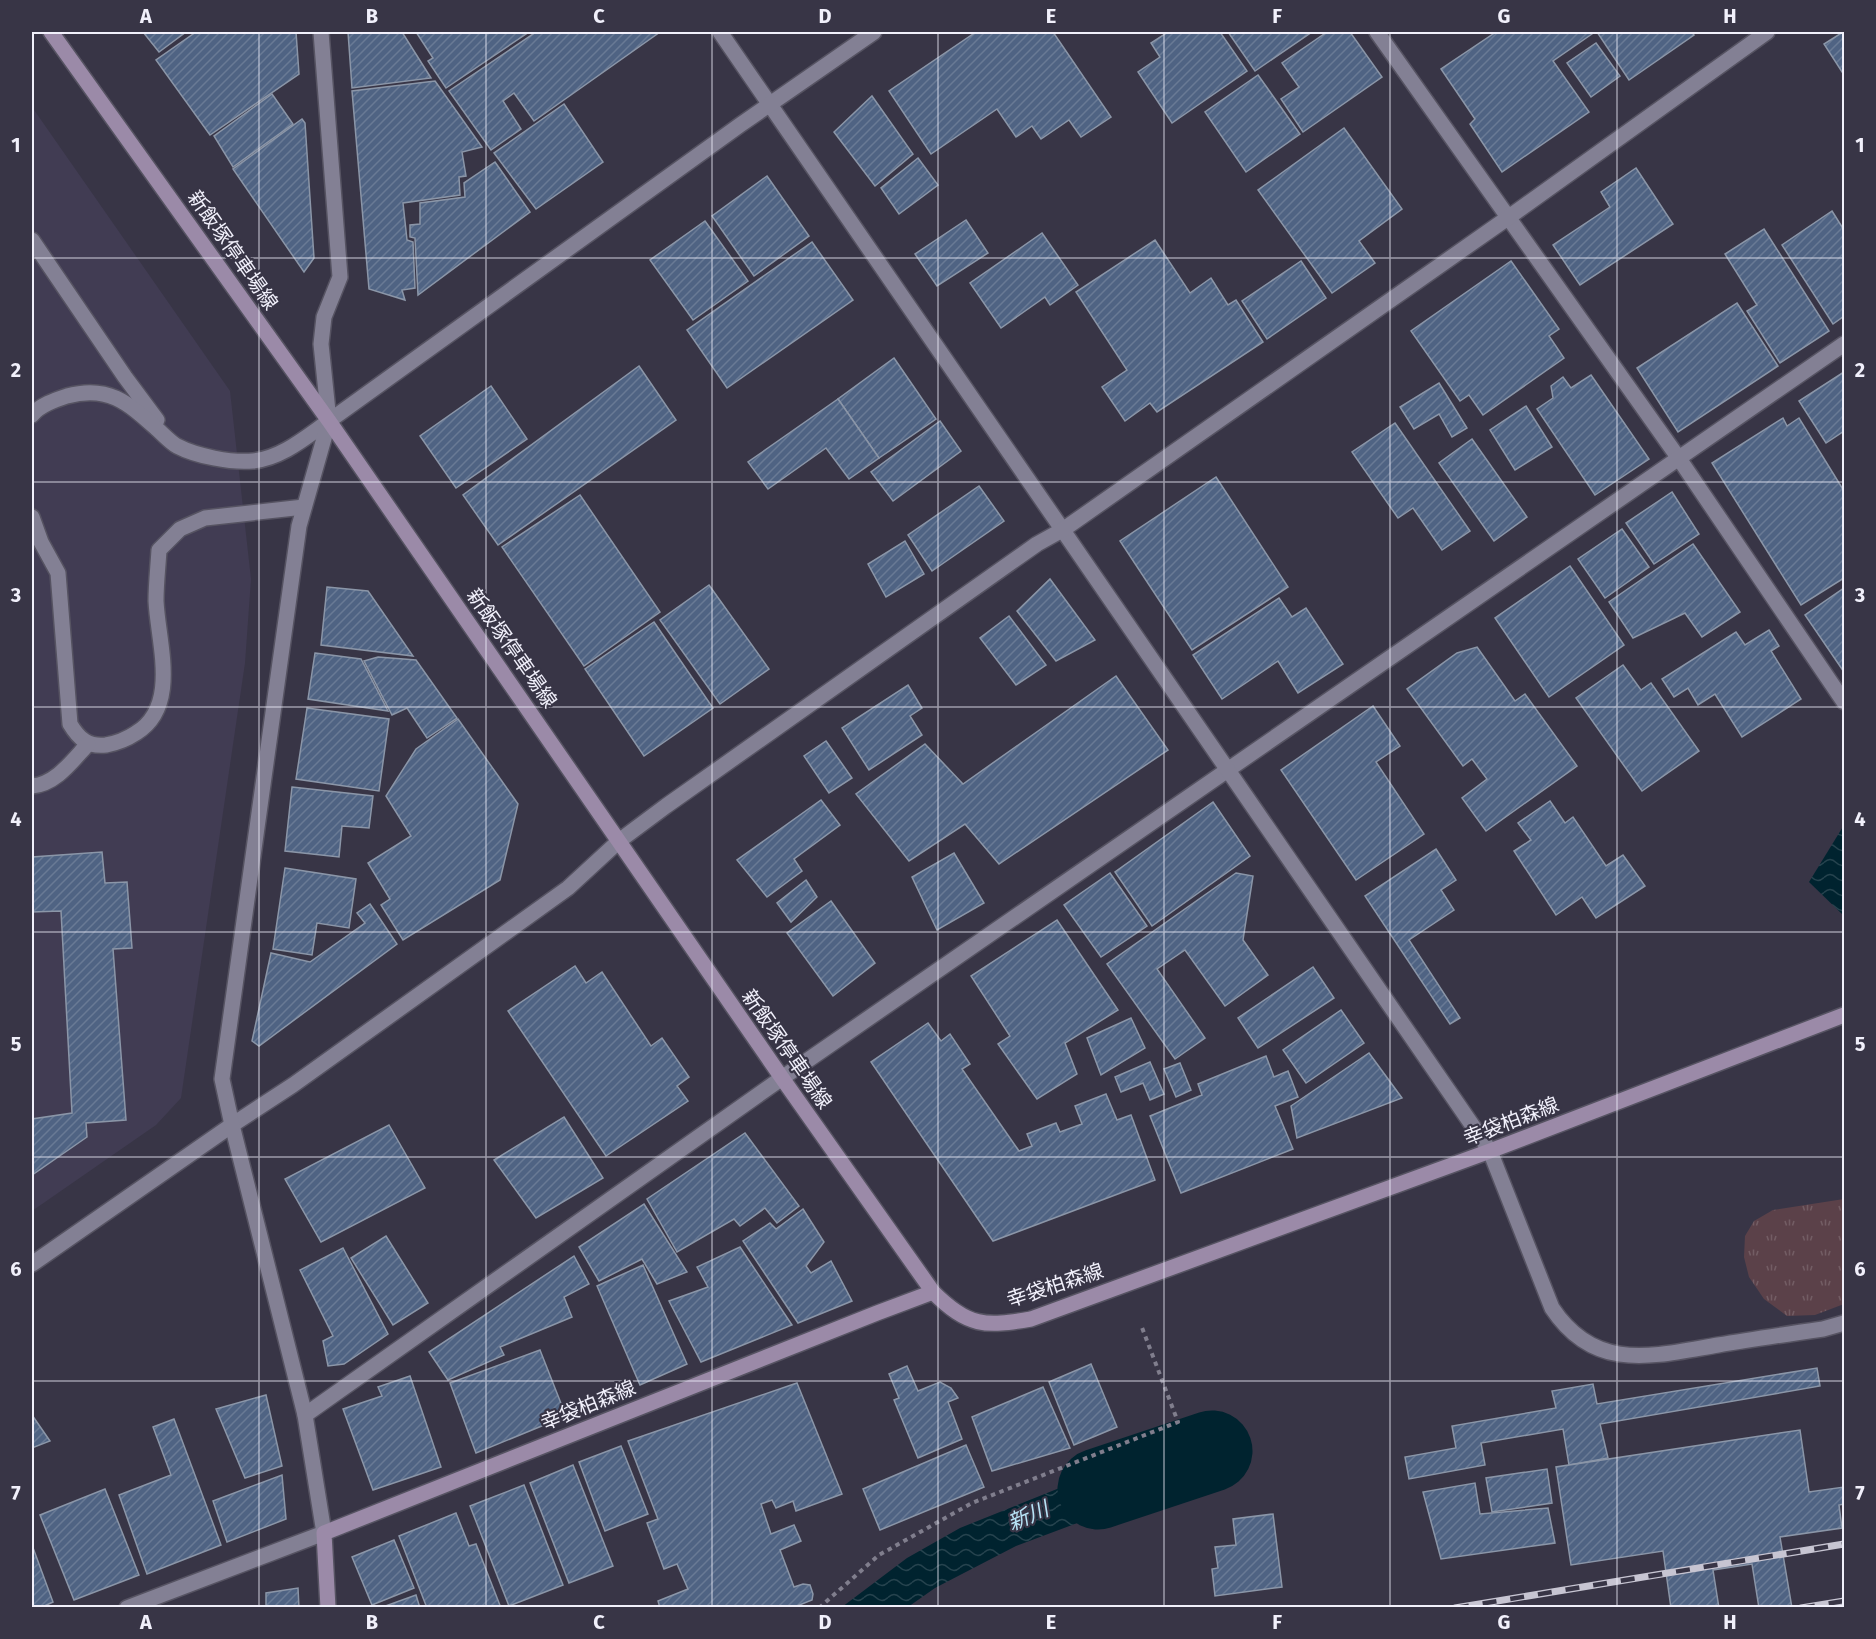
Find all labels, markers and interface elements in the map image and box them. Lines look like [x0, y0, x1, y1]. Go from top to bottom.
text: A [139, 4, 153, 28]
text: B [366, 4, 378, 28]
text: C [593, 4, 605, 28]
text: D [818, 4, 832, 28]
text: E [1046, 4, 1056, 28]
text: F [1272, 4, 1282, 28]
text: G [1498, 4, 1510, 28]
text: H [1723, 4, 1737, 28]
text: 1 [11, 133, 21, 157]
text: 1 [1855, 133, 1865, 157]
street label: 新飯塚停車場線 [183, 186, 283, 314]
text: 2 [11, 358, 21, 382]
text: 2 [1855, 358, 1865, 382]
text: 3 [10, 583, 21, 607]
text: 3 [1854, 583, 1865, 607]
street label: 新飯塚停車場線 [462, 584, 562, 712]
text: 4 [10, 807, 22, 831]
text: 4 [1854, 807, 1866, 831]
street label: 新飯塚停車場線 [737, 985, 837, 1113]
text: 5 [11, 1032, 22, 1056]
text: 5 [1855, 1032, 1866, 1056]
street label: 幸袋柏森線 [1460, 1092, 1562, 1150]
text: 6 [10, 1257, 22, 1281]
text: 6 [1854, 1257, 1866, 1281]
street label: 幸袋柏森線 [1004, 1258, 1106, 1312]
street label: 幸袋柏森線 [537, 1375, 639, 1435]
text: 7 [11, 1481, 21, 1505]
text: 7 [1855, 1481, 1865, 1505]
water label: 新川 [1004, 1495, 1054, 1536]
text: A [139, 1610, 153, 1634]
text: B [366, 1610, 378, 1634]
text: C [593, 1610, 605, 1634]
text: D [818, 1610, 832, 1634]
text: E [1046, 1610, 1056, 1634]
text: F [1272, 1610, 1282, 1634]
text: G [1498, 1610, 1510, 1634]
text: H [1723, 1610, 1737, 1634]

